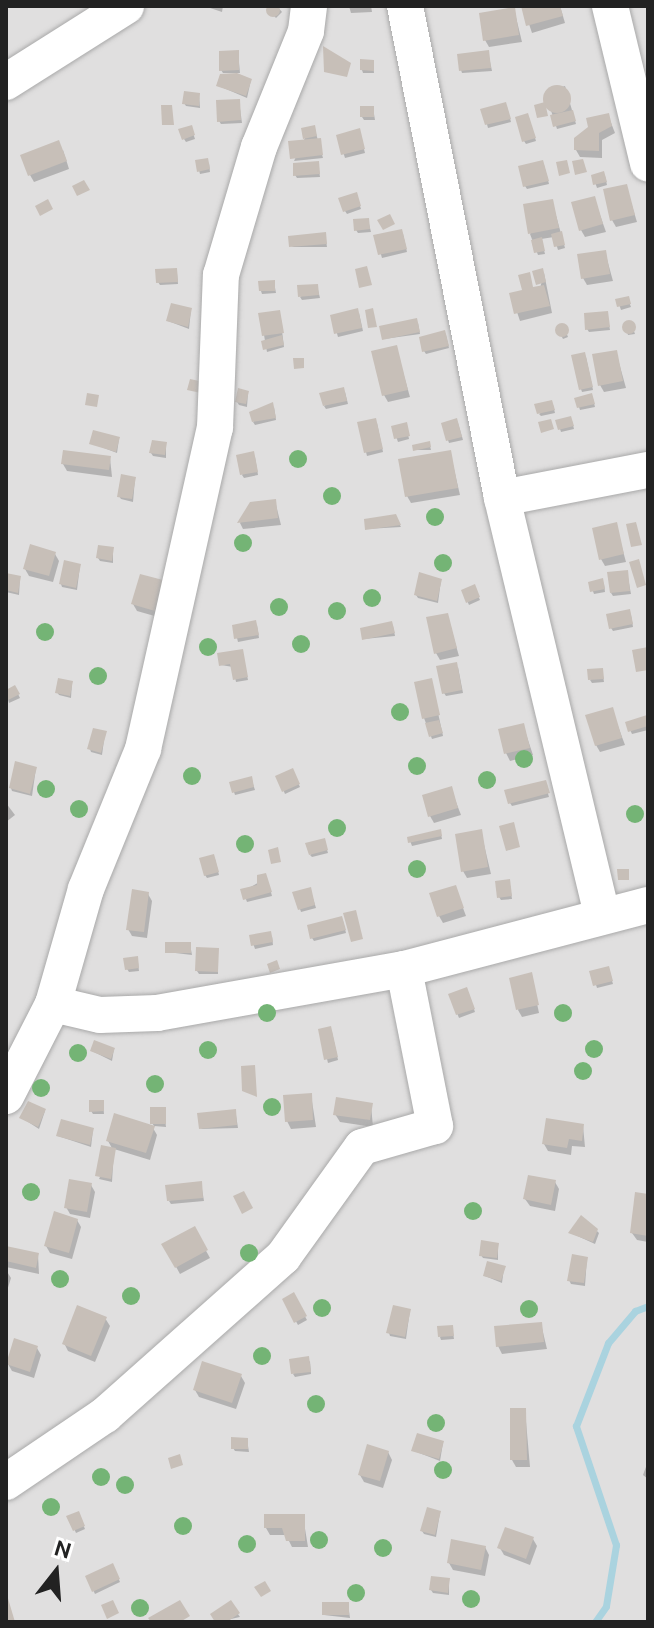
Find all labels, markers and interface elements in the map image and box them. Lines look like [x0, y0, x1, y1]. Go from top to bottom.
north arrow [16, 1532, 96, 1612]
text: N [52, 1534, 75, 1563]

